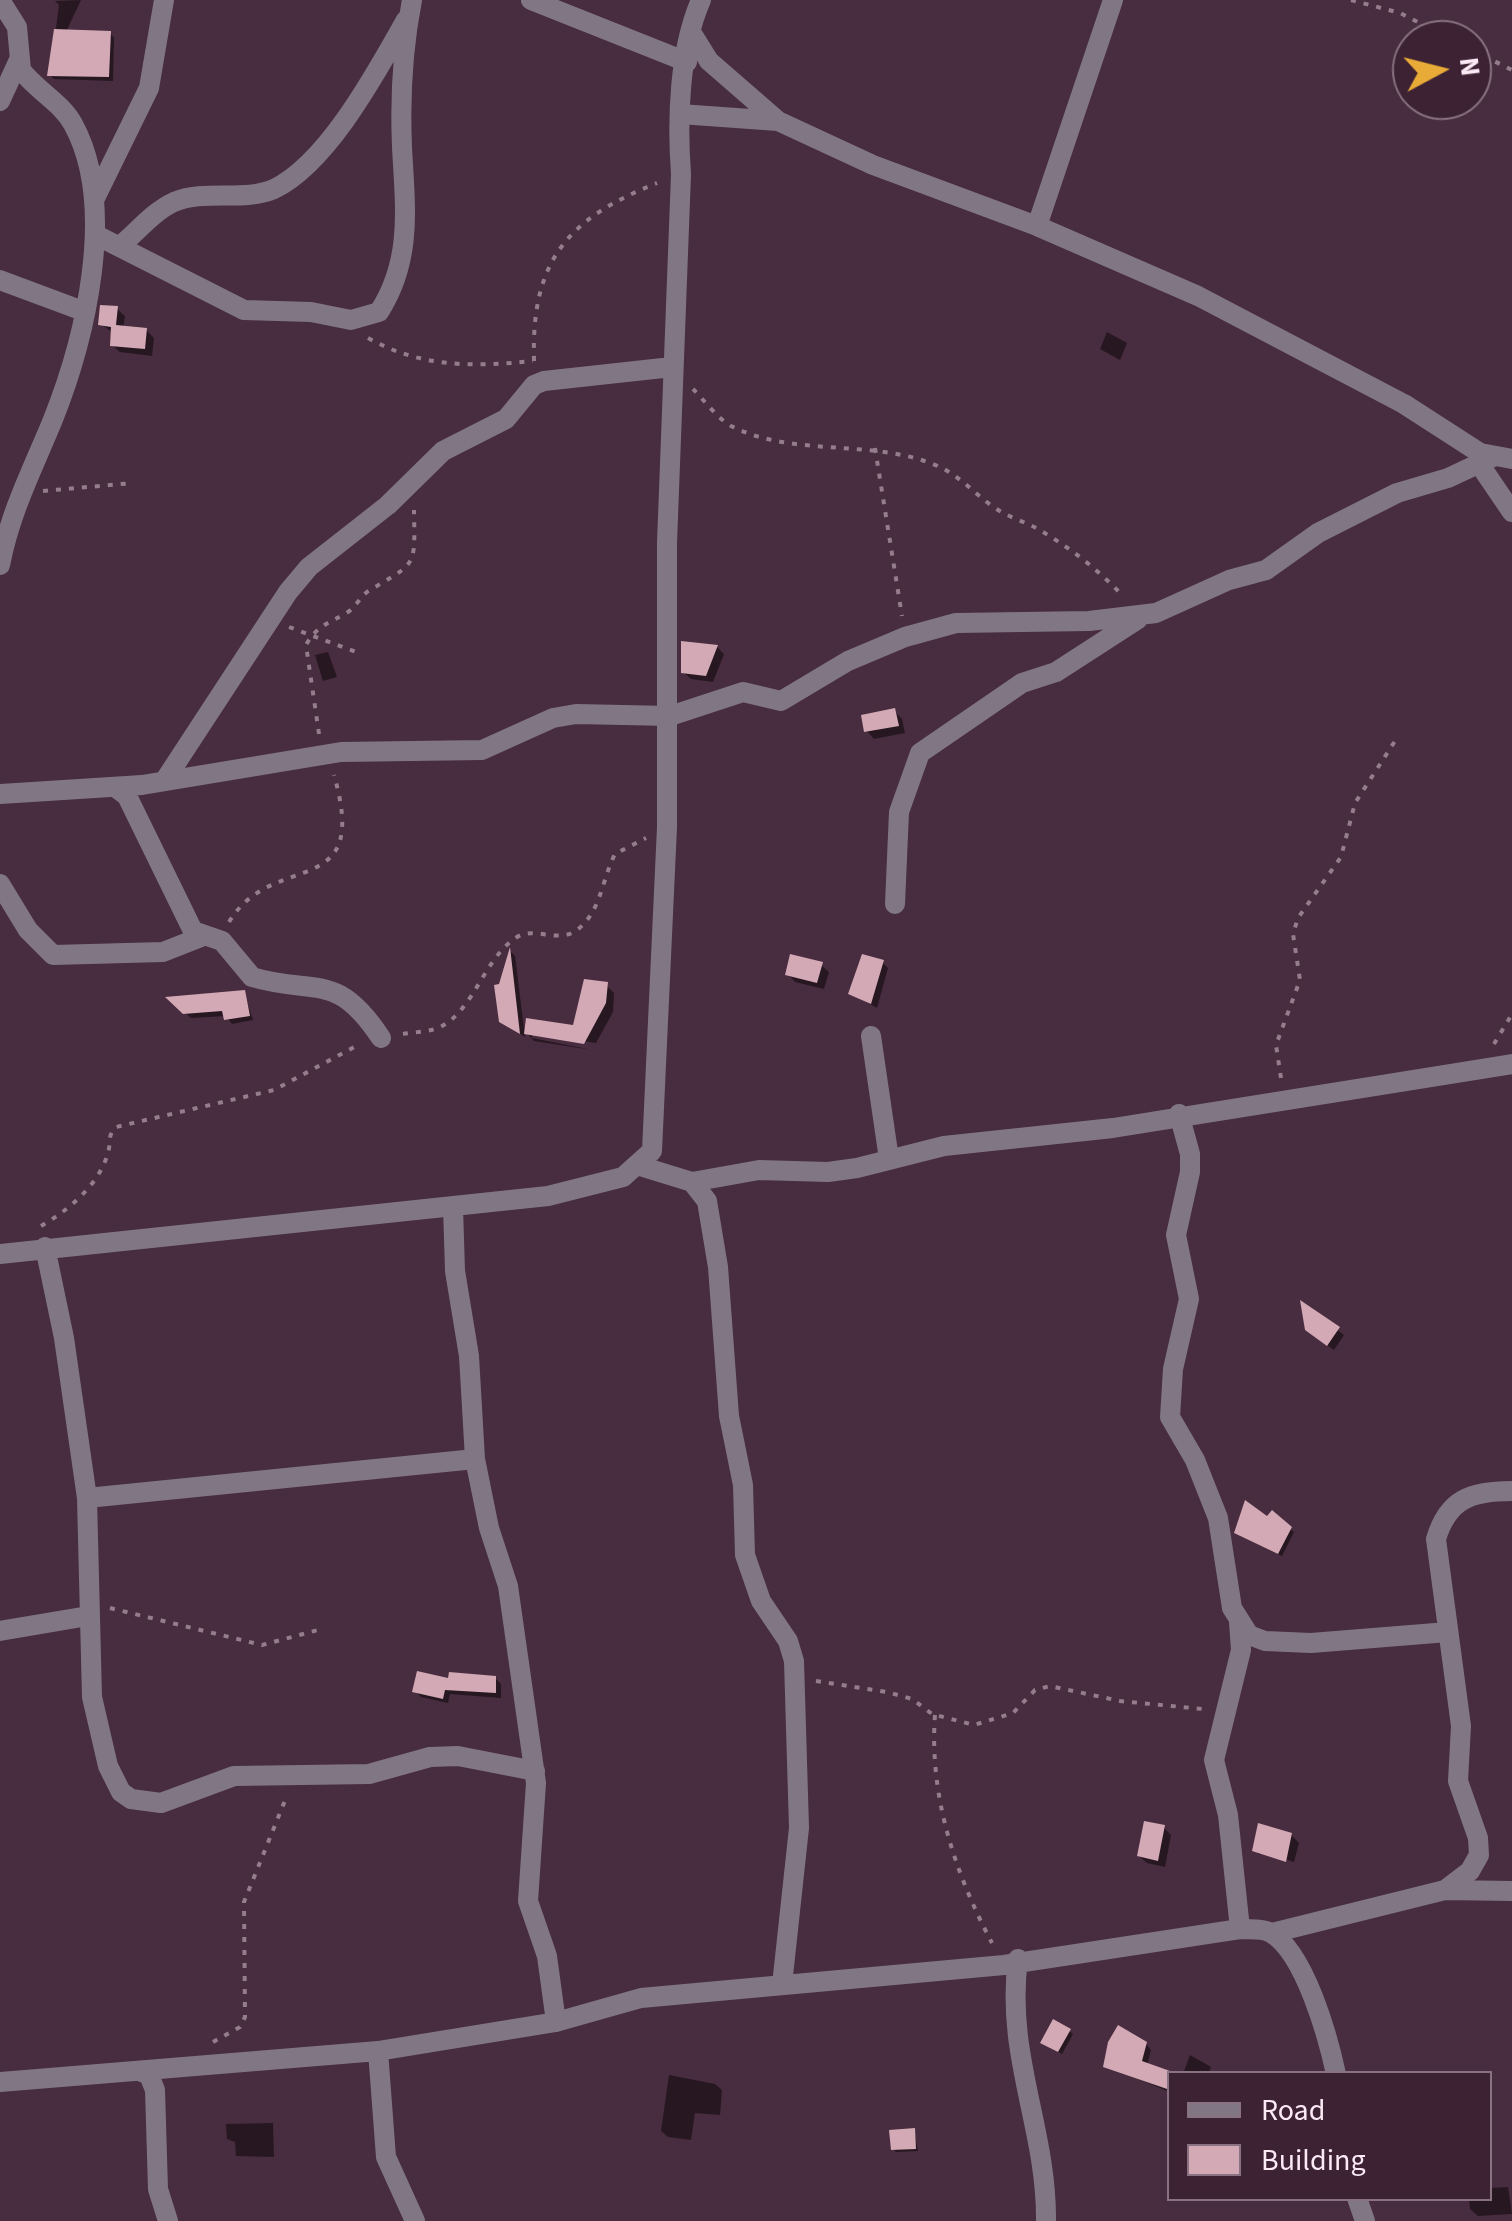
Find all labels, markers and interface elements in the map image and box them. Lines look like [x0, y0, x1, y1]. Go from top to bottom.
north arrow [1392, 20, 1492, 120]
text: N [1449, 55, 1491, 78]
legend [1167, 2071, 1492, 2201]
text: Road [1261, 2089, 1325, 2132]
text: Building [1261, 2139, 1366, 2182]

